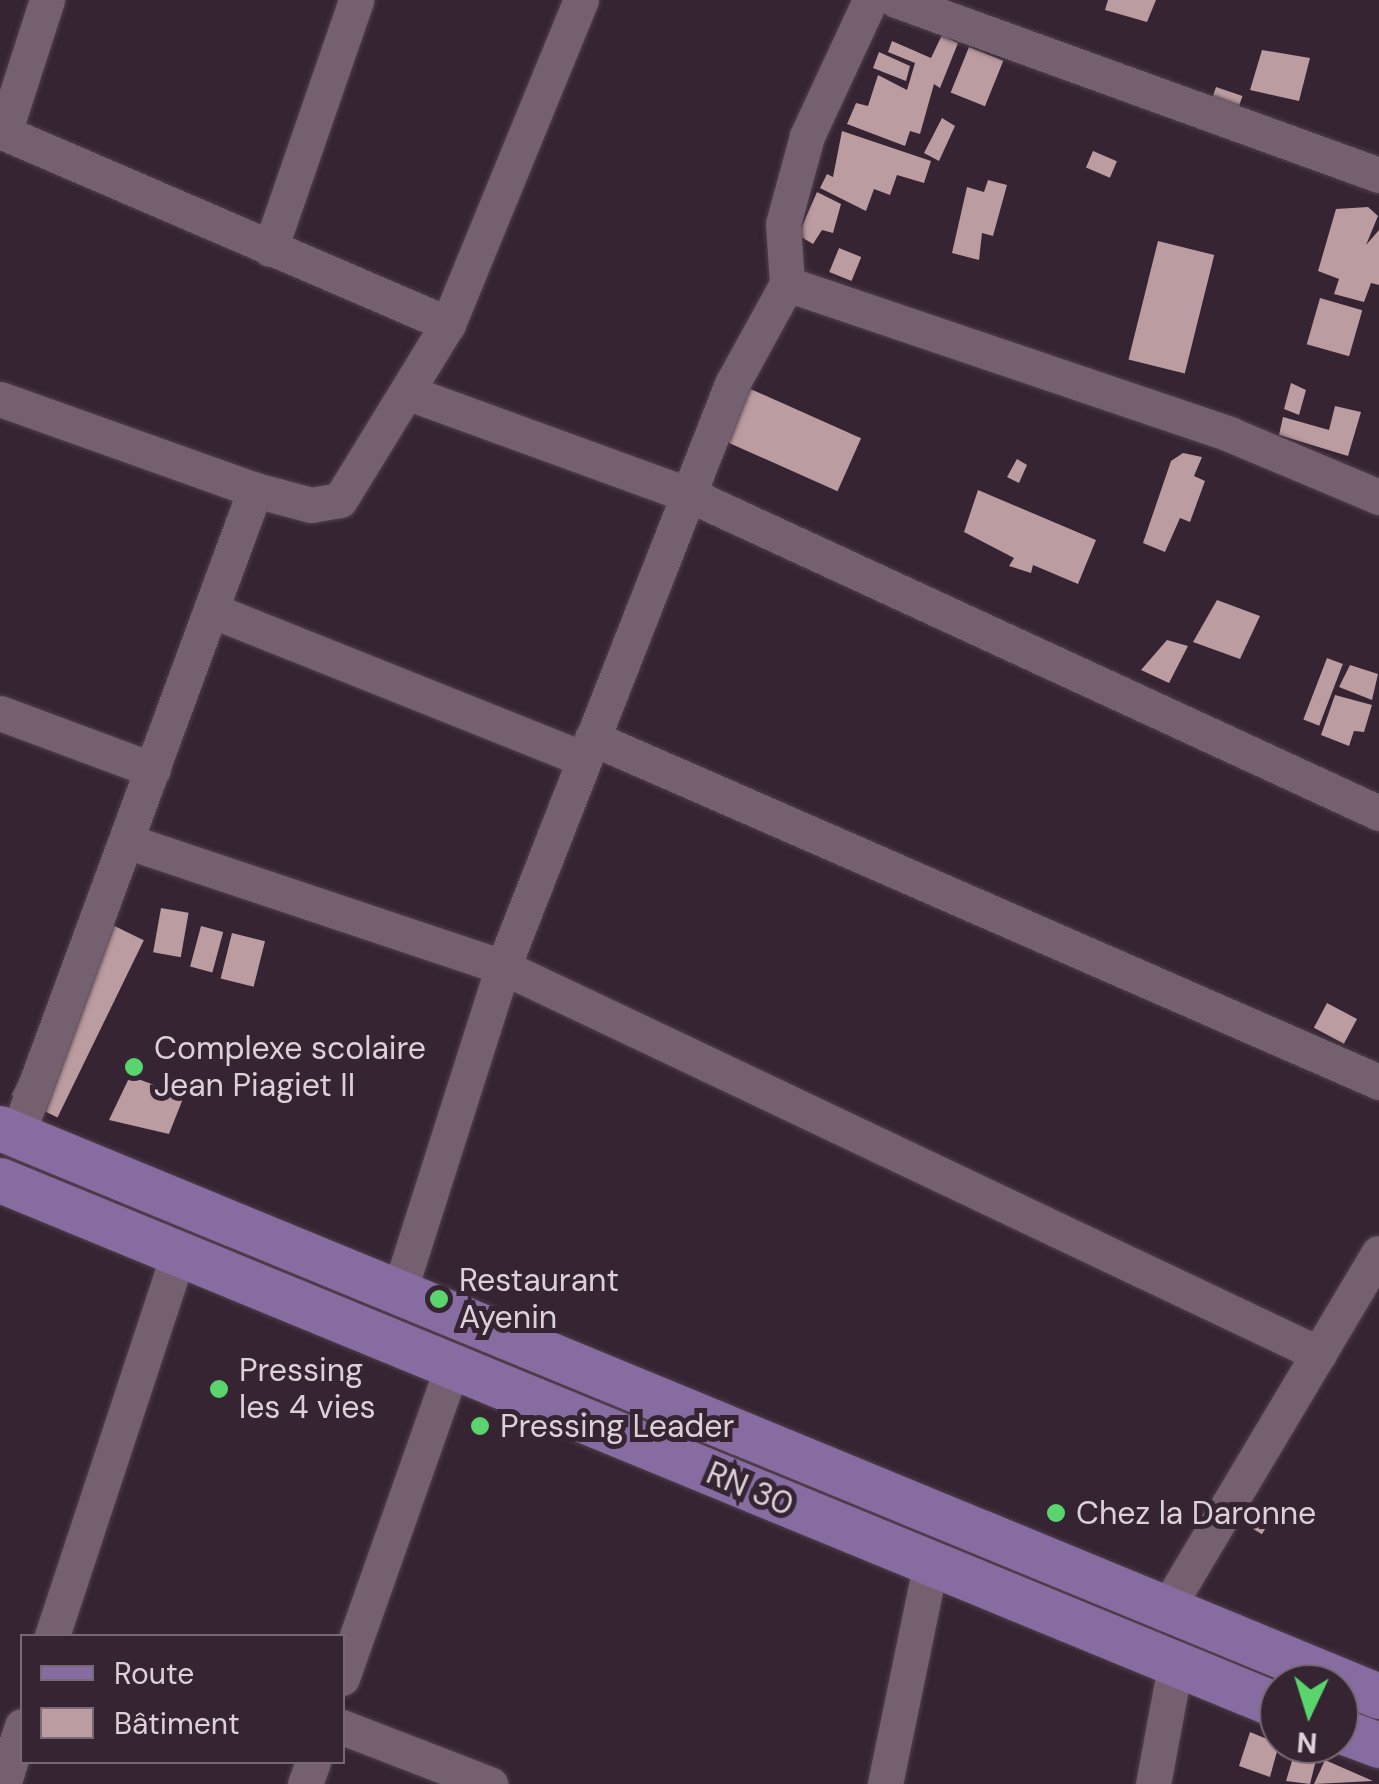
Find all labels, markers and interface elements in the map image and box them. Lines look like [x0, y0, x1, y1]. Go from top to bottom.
place label: Complexe scolaire Jean Piagiet II [154, 1030, 426, 1105]
marker: Complexe scolaire Jean Piagiet II [123, 1056, 145, 1078]
place label: Restaurant Ayenin [459, 1262, 619, 1337]
marker: Restaurant Ayenin [428, 1288, 450, 1310]
place label: Pressing les 4 vies [239, 1352, 376, 1427]
marker: Pressing les 4 vies [208, 1378, 230, 1400]
place label: Pressing Leader [500, 1407, 734, 1445]
marker: Pressing Leader [469, 1415, 491, 1437]
street label: RN 30 [701, 1454, 799, 1524]
place label: Chez la Daronne [1076, 1494, 1316, 1532]
marker: Chez la Daronne [1045, 1502, 1067, 1524]
legend [20, 1634, 345, 1764]
text: Route [114, 1654, 194, 1693]
north arrow [1259, 1664, 1359, 1764]
text: Bâtiment [114, 1704, 240, 1743]
text: N [1296, 1723, 1318, 1762]

